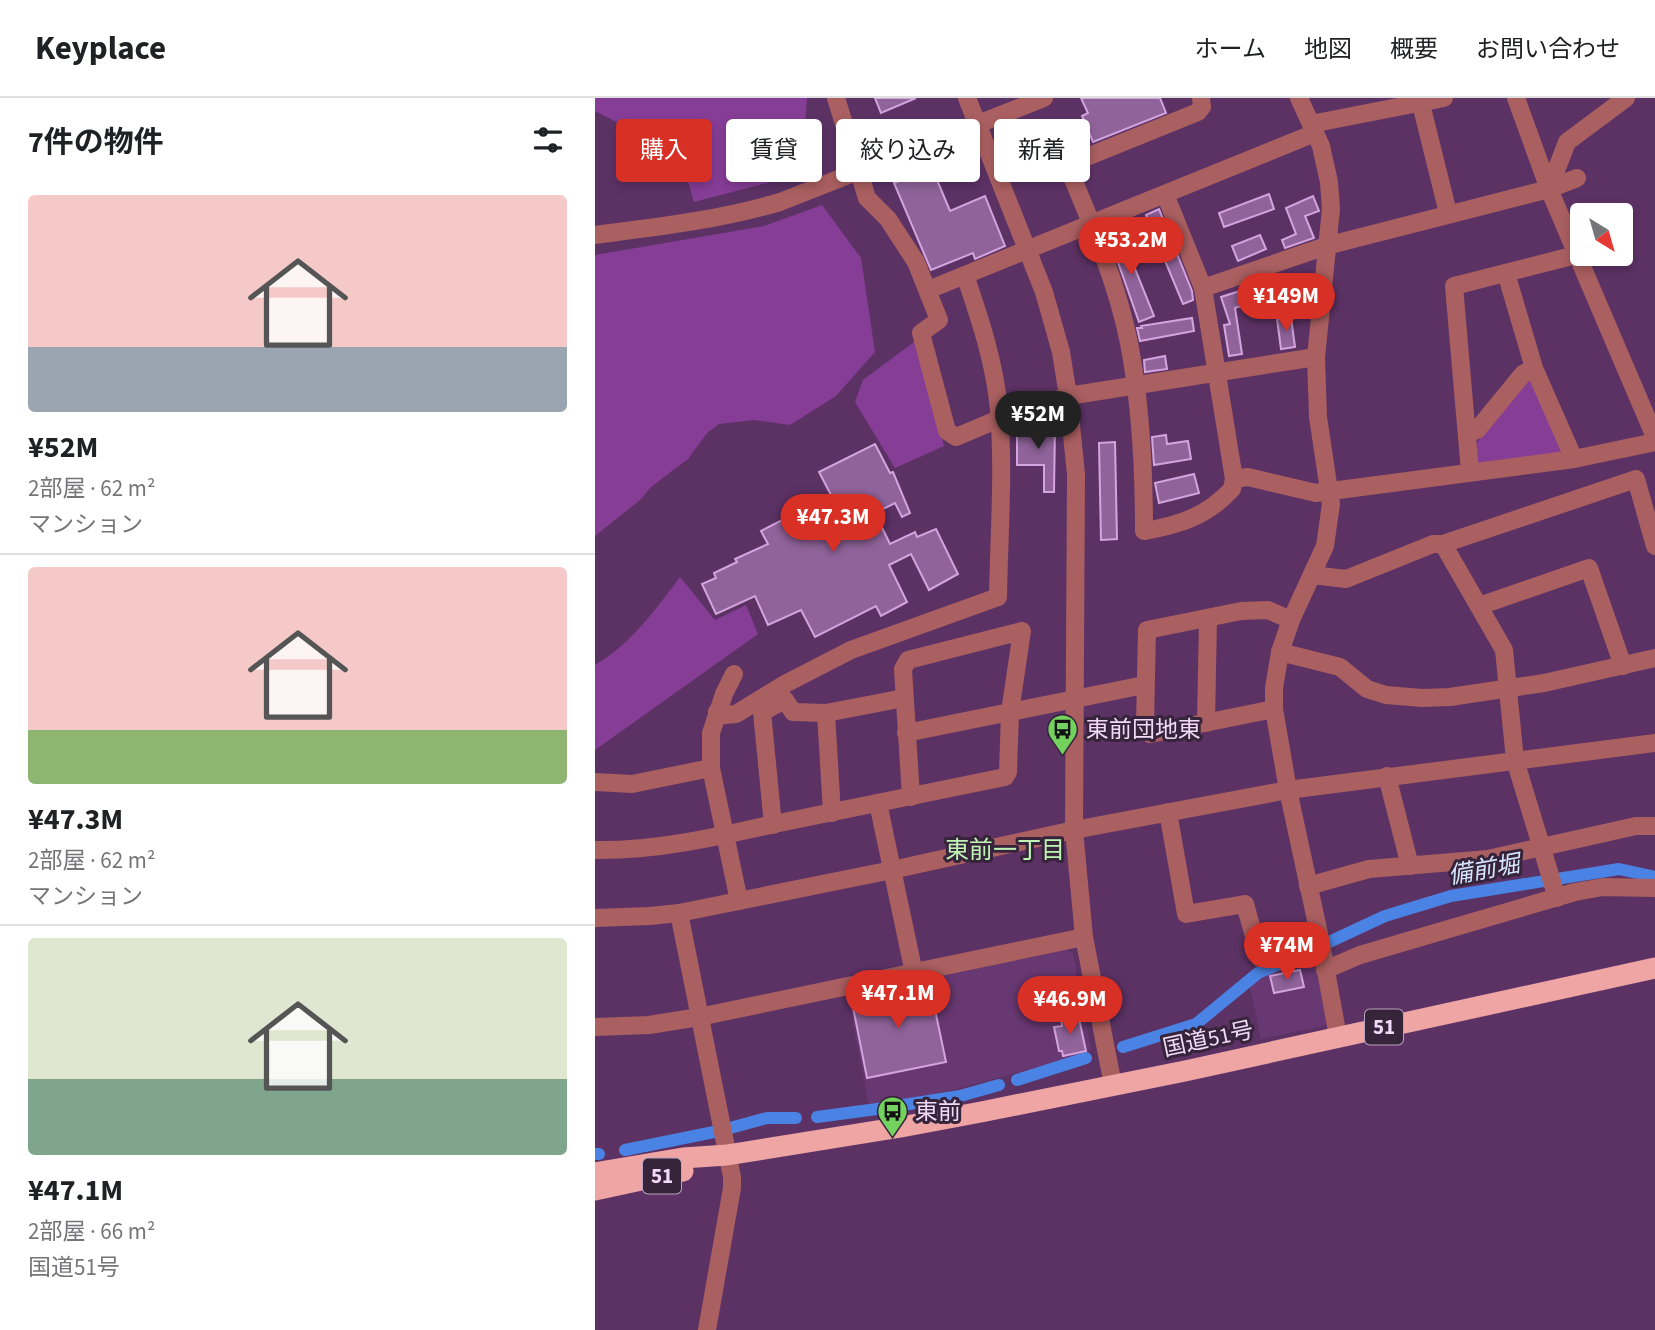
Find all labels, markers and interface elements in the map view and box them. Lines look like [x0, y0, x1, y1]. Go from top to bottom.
text: Keyplace [35, 25, 166, 72]
text: ホーム [1195, 32, 1266, 67]
text: 地図 [1304, 32, 1352, 67]
text: 概要 [1390, 32, 1438, 67]
text: お問い合わせ [1476, 32, 1620, 67]
chip: 購入 [616, 119, 712, 182]
chip: 賃貸 [726, 119, 822, 182]
chip: 絞り込み [836, 119, 980, 182]
chip: 新着 [994, 119, 1090, 182]
text: 7件の物件 [28, 121, 164, 164]
icon: filters [529, 121, 567, 159]
north arrow [1570, 203, 1633, 266]
map controls [1570, 203, 1633, 266]
pin: ¥53.2M [1074, 218, 1188, 277]
text: ¥53.2M [1094, 223, 1168, 256]
icon: home [235, 240, 361, 366]
pin: ¥149M [1237, 274, 1335, 333]
text: ¥149M [1253, 279, 1319, 312]
pin: ¥52M [997, 392, 1079, 451]
text: ¥52M [1011, 397, 1065, 430]
text: ¥52M [28, 426, 98, 469]
text: 2部屋 · 62 m² [28, 472, 155, 505]
pin: ¥47.3M [776, 494, 890, 554]
text: ¥47.3M [796, 500, 870, 533]
text: マンション [28, 508, 143, 541]
icon: home [235, 612, 361, 738]
bus stop icon: 東前団地東 [1046, 712, 1080, 756]
place label: 東前団地東 [1086, 713, 1201, 746]
text: ¥47.3M [28, 798, 123, 841]
district label: 東前一丁目 [945, 833, 1065, 868]
text: 2部屋 · 62 m² [28, 844, 155, 877]
water label: 備前堀 [1446, 846, 1526, 893]
text: マンション [28, 880, 143, 913]
pin: ¥74M [1246, 922, 1328, 982]
text: ¥74M [1260, 928, 1314, 961]
pin: ¥47.1M [841, 970, 955, 1030]
text: ¥47.1M [861, 976, 935, 1009]
pin: ¥46.9M [1013, 976, 1127, 1036]
text: ¥46.9M [1033, 982, 1107, 1015]
icon: home [235, 983, 361, 1109]
road number: 51 [1365, 1010, 1403, 1044]
street label: 国道51号 [1160, 1013, 1256, 1065]
bus stop icon: 東前 [875, 1094, 909, 1138]
place label: 東前 [915, 1095, 961, 1128]
road number: 51 [643, 1158, 681, 1194]
text: ¥47.1M [28, 1169, 123, 1212]
text: 2部屋 · 66 m² [28, 1215, 155, 1248]
text: 国道51号 [28, 1251, 120, 1284]

